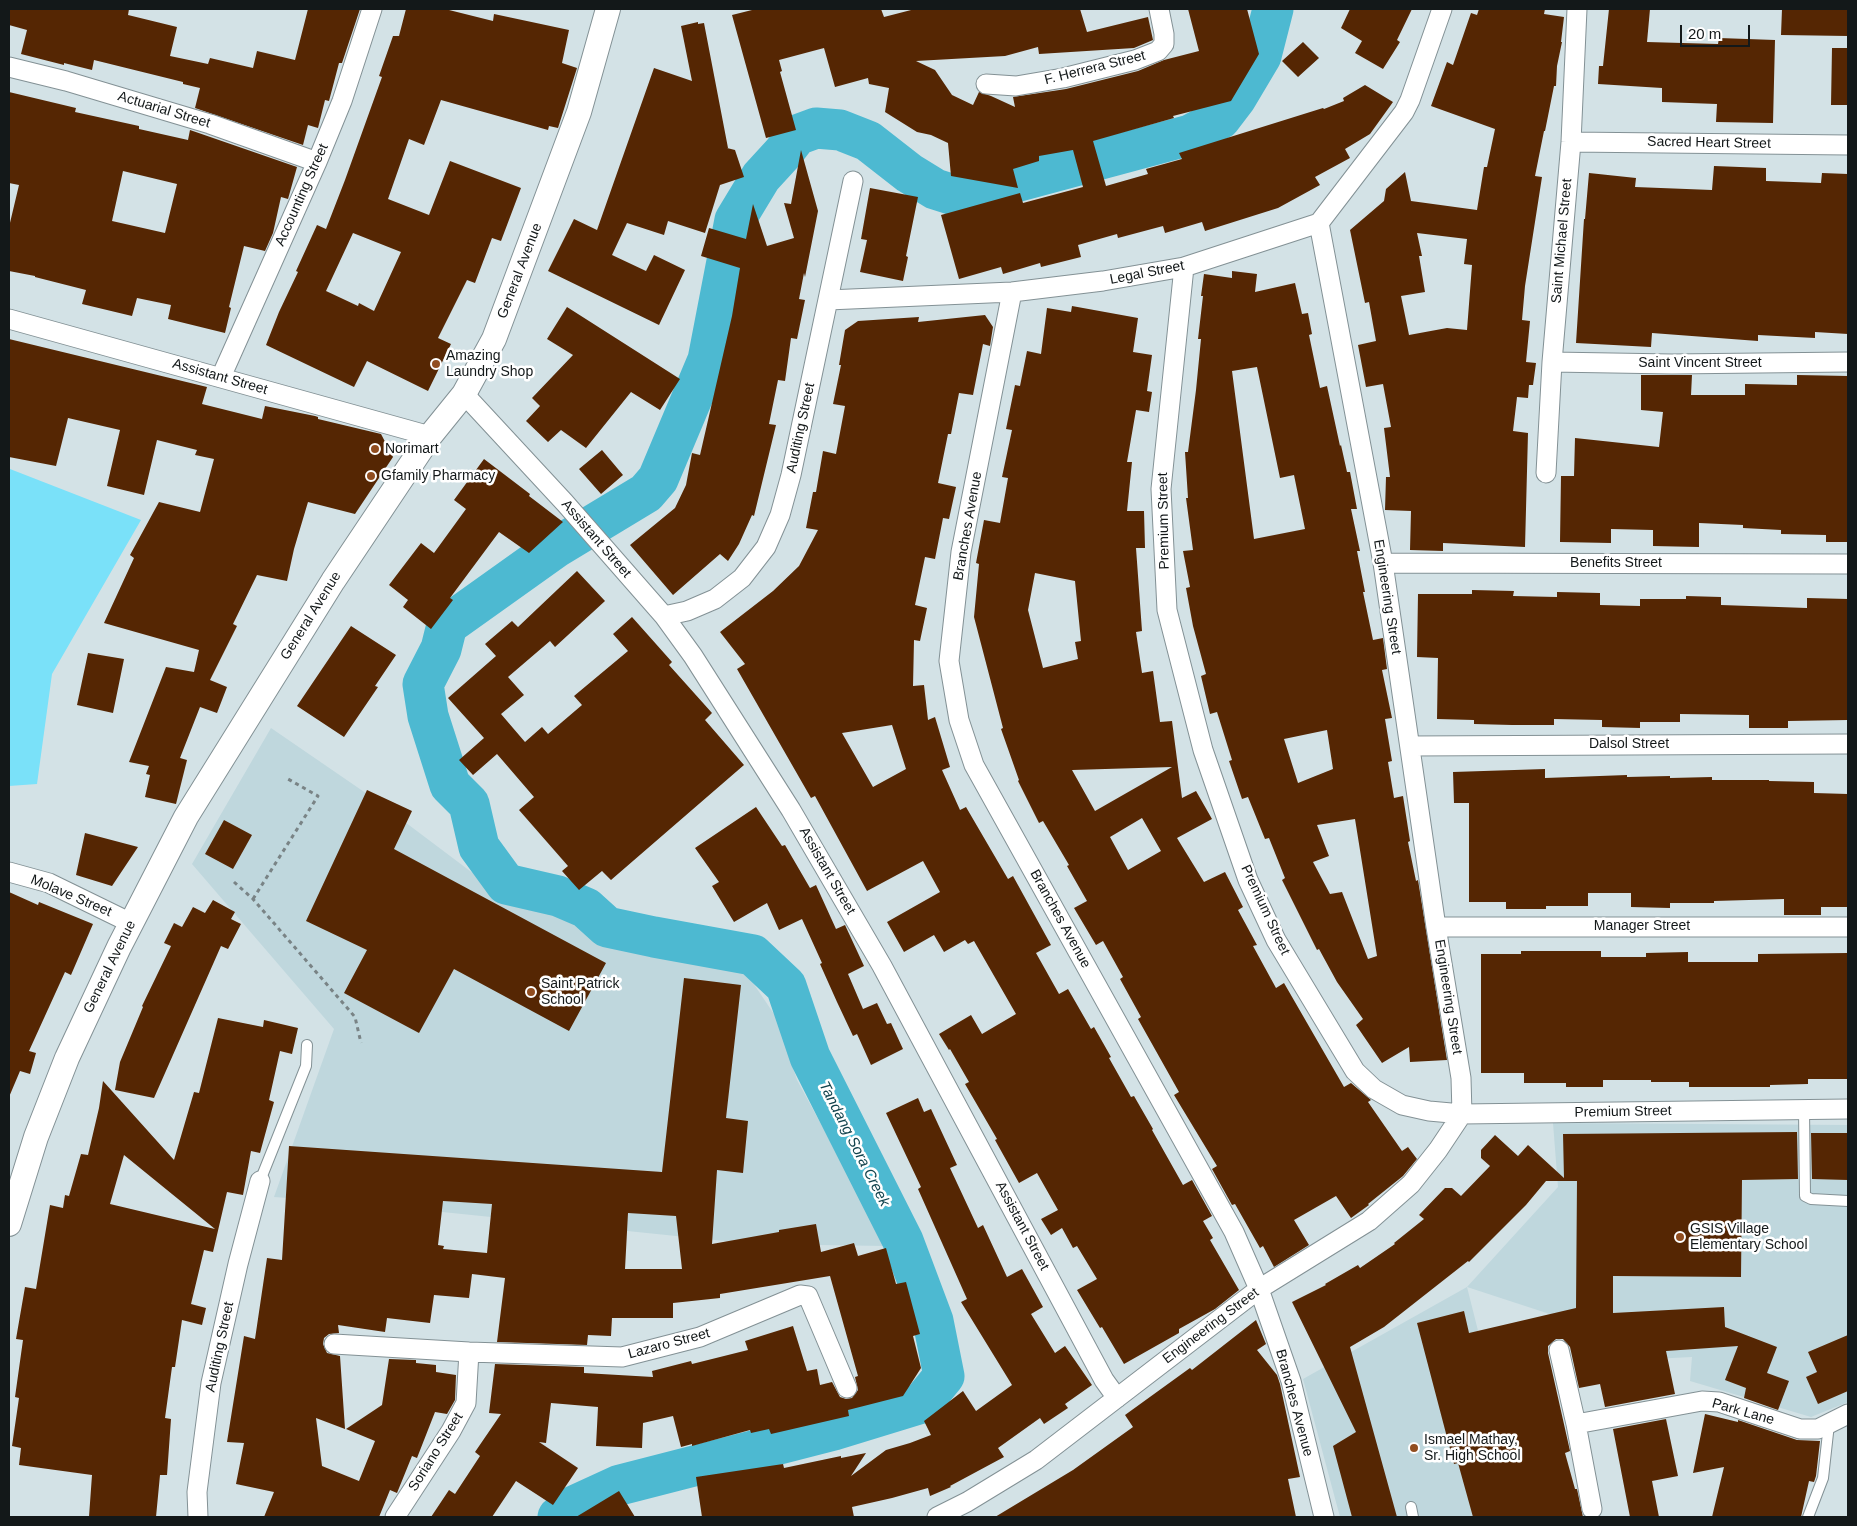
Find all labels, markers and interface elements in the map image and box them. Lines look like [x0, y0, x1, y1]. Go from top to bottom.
scale bar [1682, 15, 1752, 47]
text: 20 m [1688, 25, 1721, 42]
street label: F. Herrera Street [1043, 47, 1147, 89]
street label: Actuarial Street [116, 88, 212, 132]
street label: Sacred Heart Street [1647, 134, 1771, 152]
street label: Accounting Street [272, 141, 332, 249]
street label: Saint Michael Street [1548, 178, 1576, 304]
street label: General Avenue [494, 221, 546, 321]
street label: Legal Street [1108, 258, 1186, 288]
place label: Amazing Laundry Shop [446, 348, 533, 381]
street label: Assistant Street [171, 355, 269, 399]
street label: Saint Vincent Street [1638, 355, 1762, 371]
marker: Amazing Laundry Shop [430, 358, 442, 370]
street label: Auditing Street [783, 381, 819, 475]
place label: Norimart [385, 441, 439, 457]
marker: Norimart [369, 443, 381, 455]
place label: Gfamily Pharmacy [381, 468, 495, 484]
marker: Gfamily Pharmacy [365, 470, 377, 482]
street label: Branches Avenue [950, 470, 986, 582]
street label: Premium Street [1155, 472, 1173, 570]
street label: Assistant Street [558, 496, 634, 582]
street label: Engineering Street [1370, 538, 1404, 656]
street label: Benefits Street [1570, 555, 1662, 571]
street label: General Avenue [277, 569, 345, 663]
street label: Dalsol Street [1589, 736, 1669, 752]
street label: Assistant Street [795, 824, 859, 918]
street label: Premium Street [1237, 862, 1293, 958]
street label: Branches Avenue [1026, 867, 1094, 971]
street label: Molave Street [28, 871, 114, 921]
street label: General Avenue [80, 918, 140, 1016]
street label: Manager Street [1594, 918, 1690, 934]
street label: Engineering Street [1431, 938, 1465, 1056]
place label: Saint Patrick School [541, 976, 620, 1009]
marker: Saint Patrick School [525, 986, 537, 998]
water label: Tandang Sora Creek [815, 1078, 893, 1210]
street label: Premium Street [1574, 1103, 1672, 1121]
street label: Assistant Street [992, 1179, 1052, 1273]
place label: GSIS Village Elementary School [1690, 1221, 1808, 1254]
marker: GSIS Village Elementary School [1674, 1231, 1686, 1243]
street label: Engineering Street [1160, 1284, 1262, 1368]
street label: Auditing Street [202, 1300, 238, 1394]
street label: Lazaro Street [626, 1325, 712, 1363]
street label: Branches Avenue [1272, 1348, 1316, 1458]
street label: Park Lane [1710, 1395, 1776, 1429]
street label: Soriano Street [405, 1410, 467, 1494]
place label: Ismael Mathay, Sr. High School [1424, 1432, 1520, 1464]
marker: Ismael Mathay, Sr. High School [1408, 1442, 1420, 1454]

